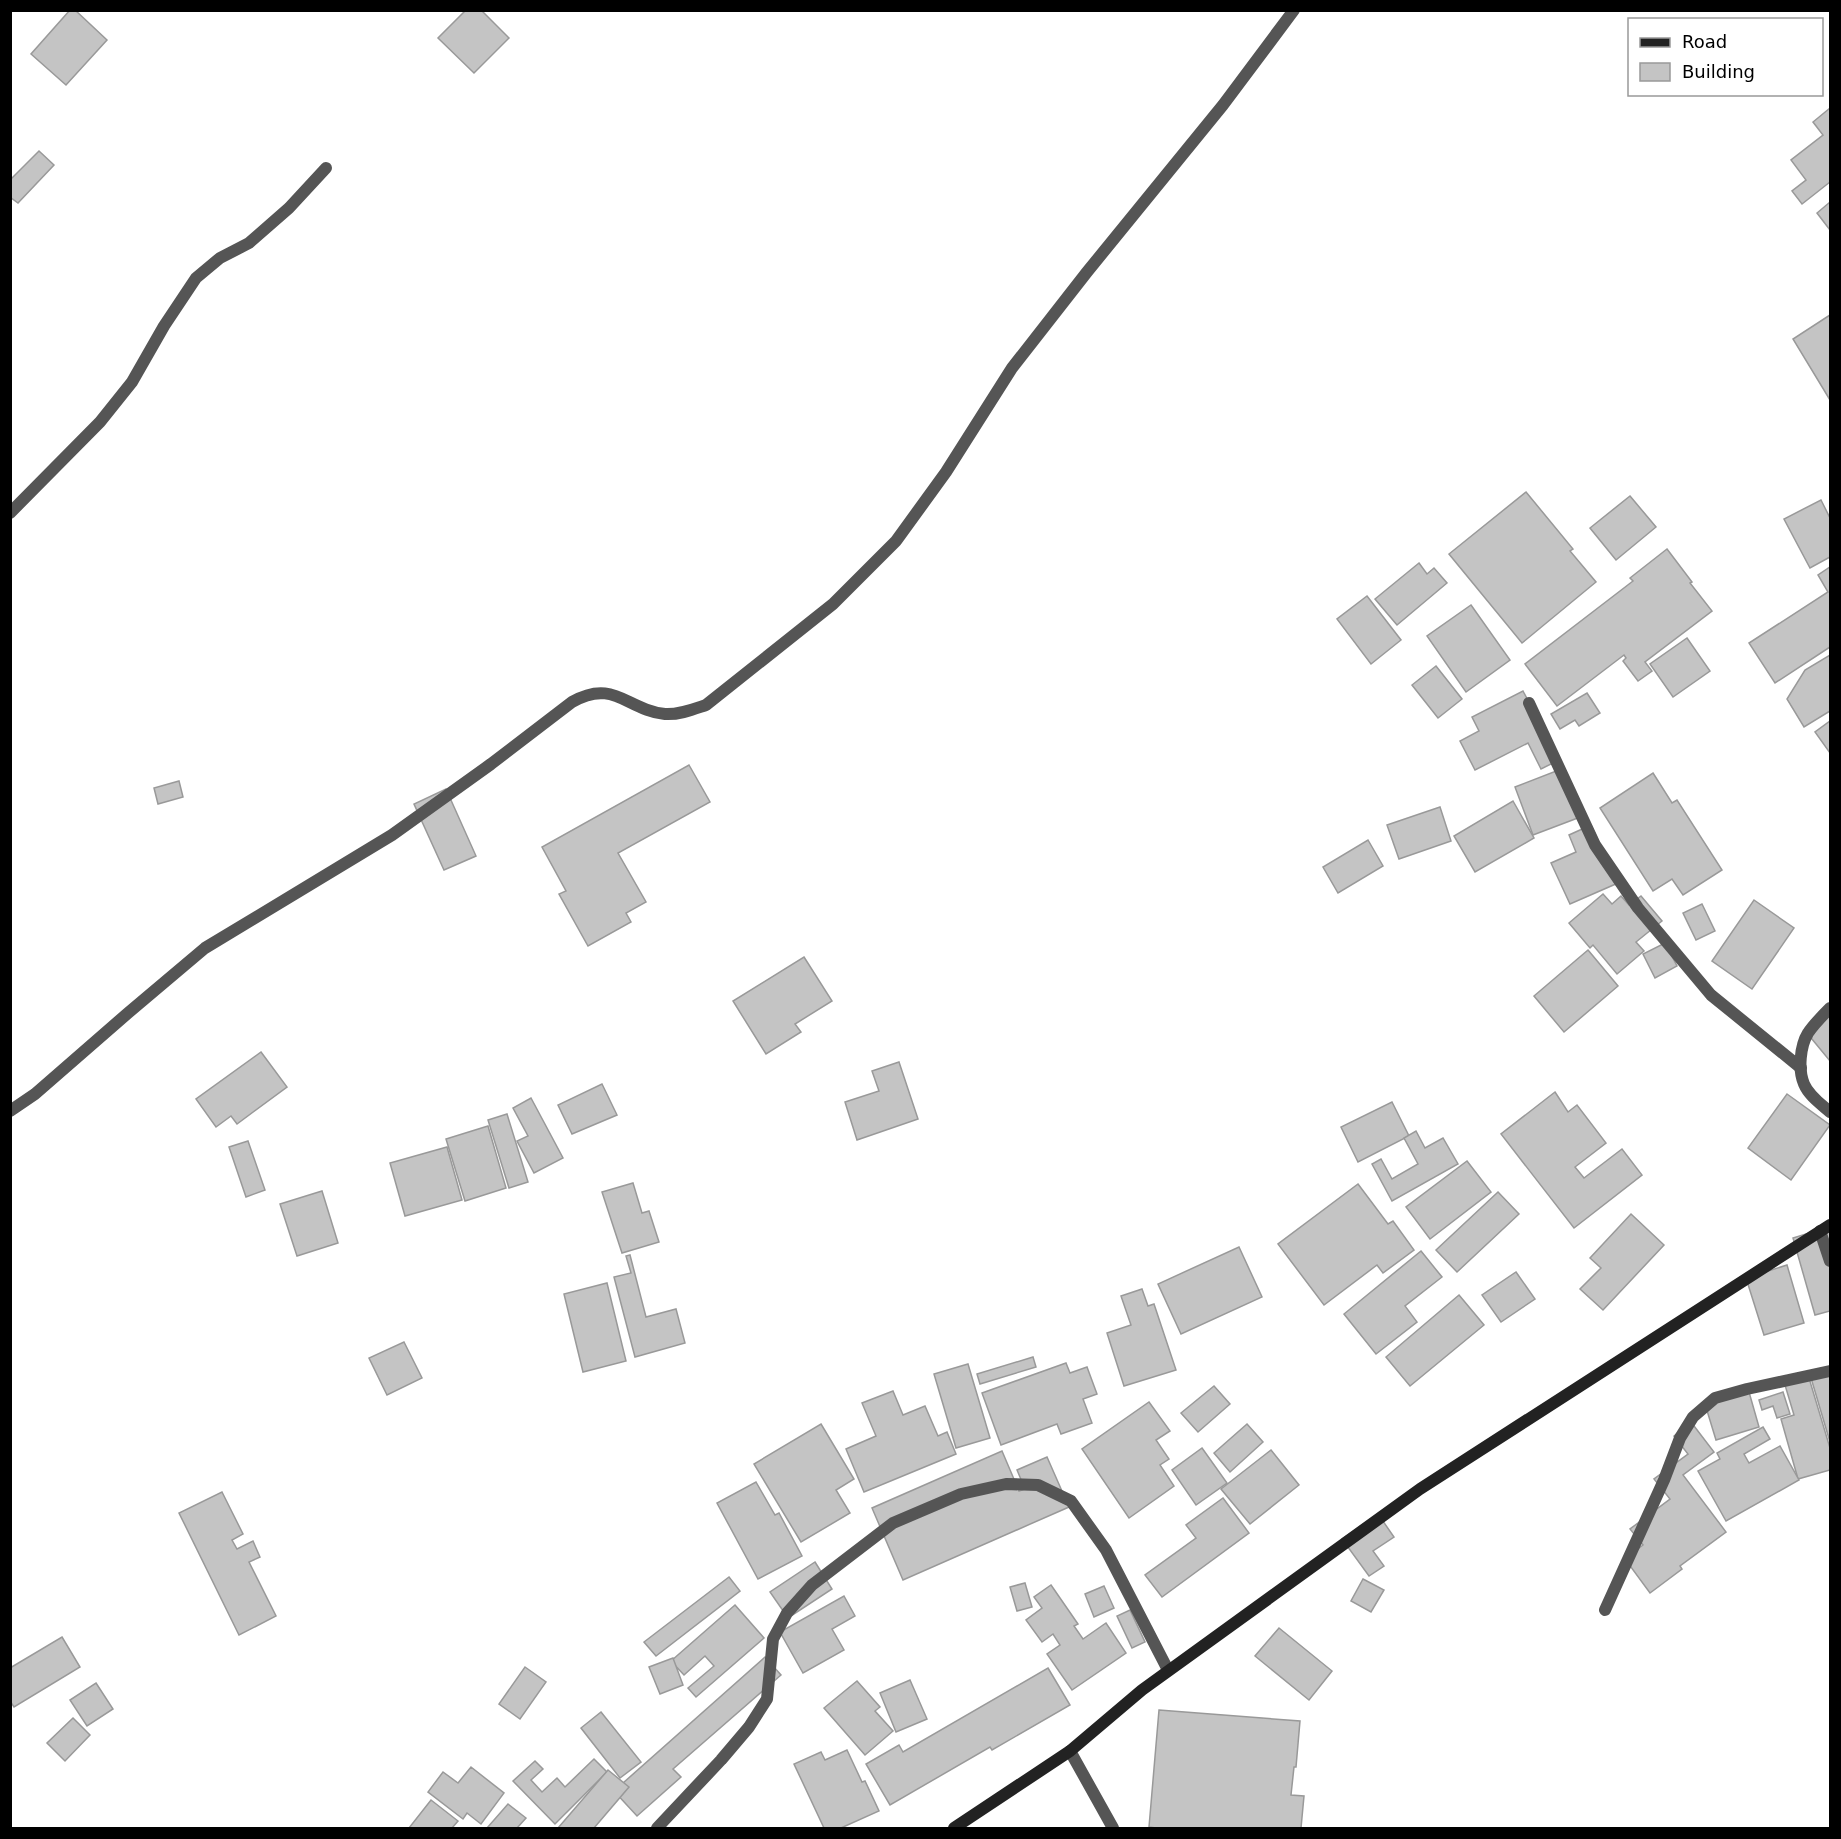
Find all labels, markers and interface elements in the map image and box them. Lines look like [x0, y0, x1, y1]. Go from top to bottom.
legend [1628, 18, 1823, 96]
text: Road [1682, 31, 1727, 52]
text: Building [1682, 61, 1755, 82]

